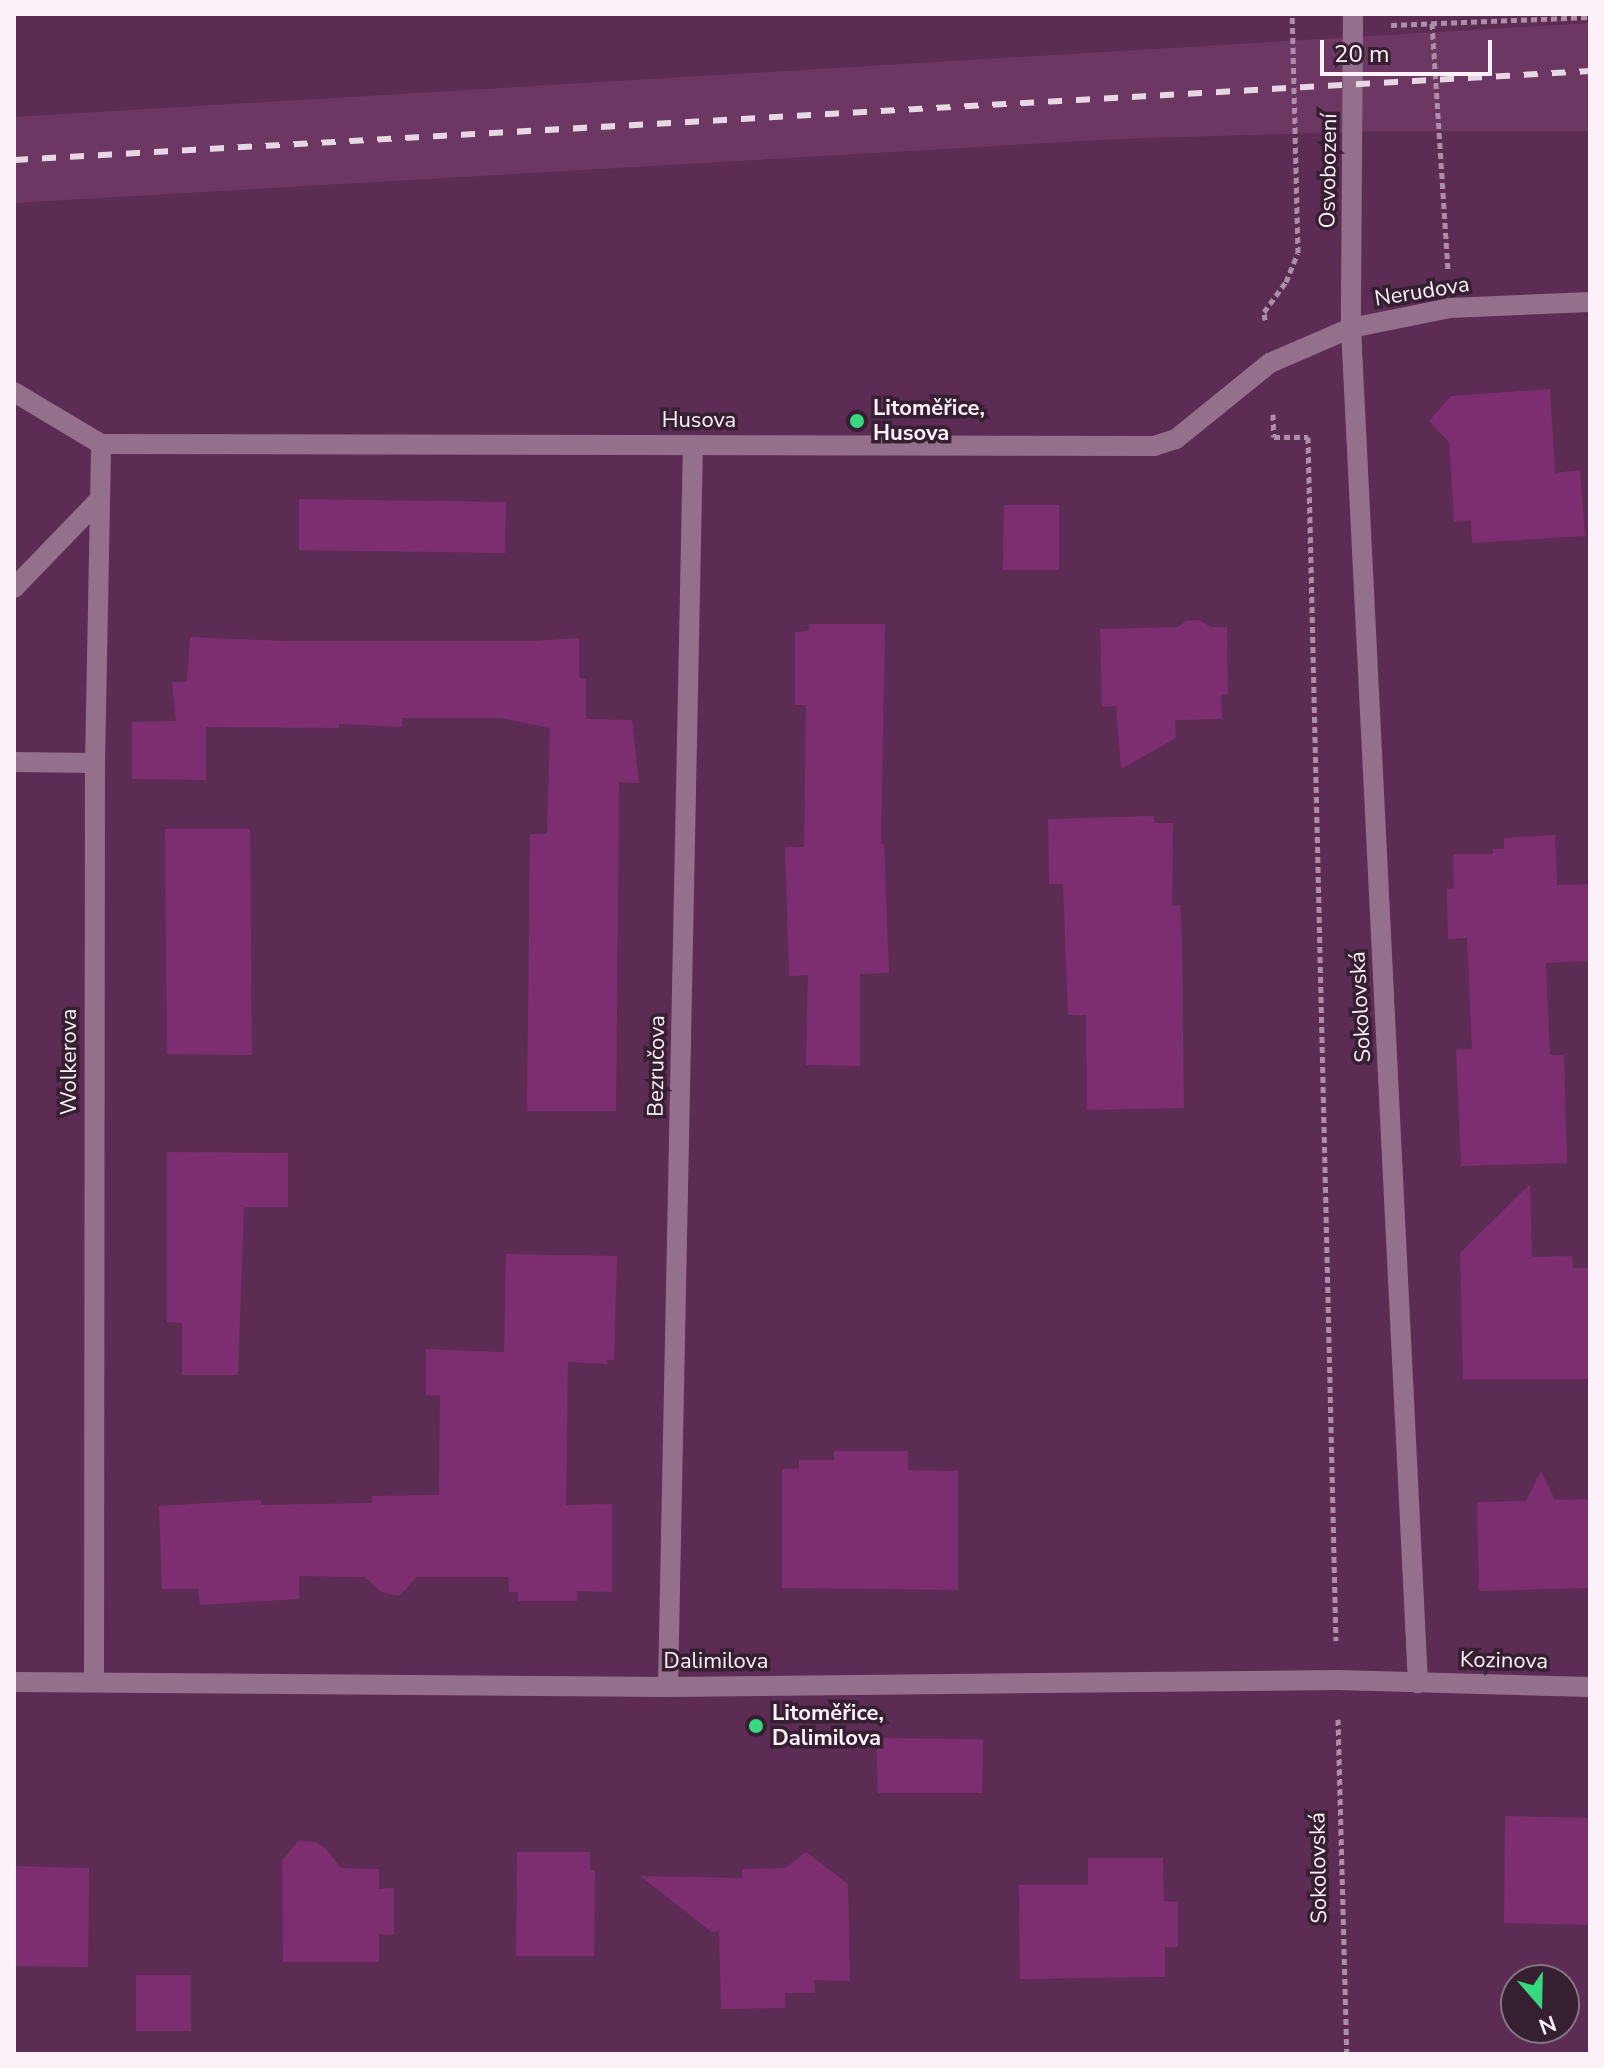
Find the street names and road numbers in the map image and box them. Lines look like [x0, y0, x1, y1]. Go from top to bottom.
street label: Osvobození [1315, 113, 1343, 229]
street label: Nerudova [1373, 271, 1471, 313]
street label: Husova [662, 408, 736, 434]
street label: Sokolovská [1345, 951, 1377, 1063]
street label: Wolkerova [57, 1009, 83, 1115]
street label: Bezručova [643, 1015, 671, 1117]
street label: Kozinova [1460, 1647, 1548, 1675]
street label: Dalimilova [664, 1649, 768, 1675]
street label: Sokolovská [1305, 1812, 1333, 1924]

